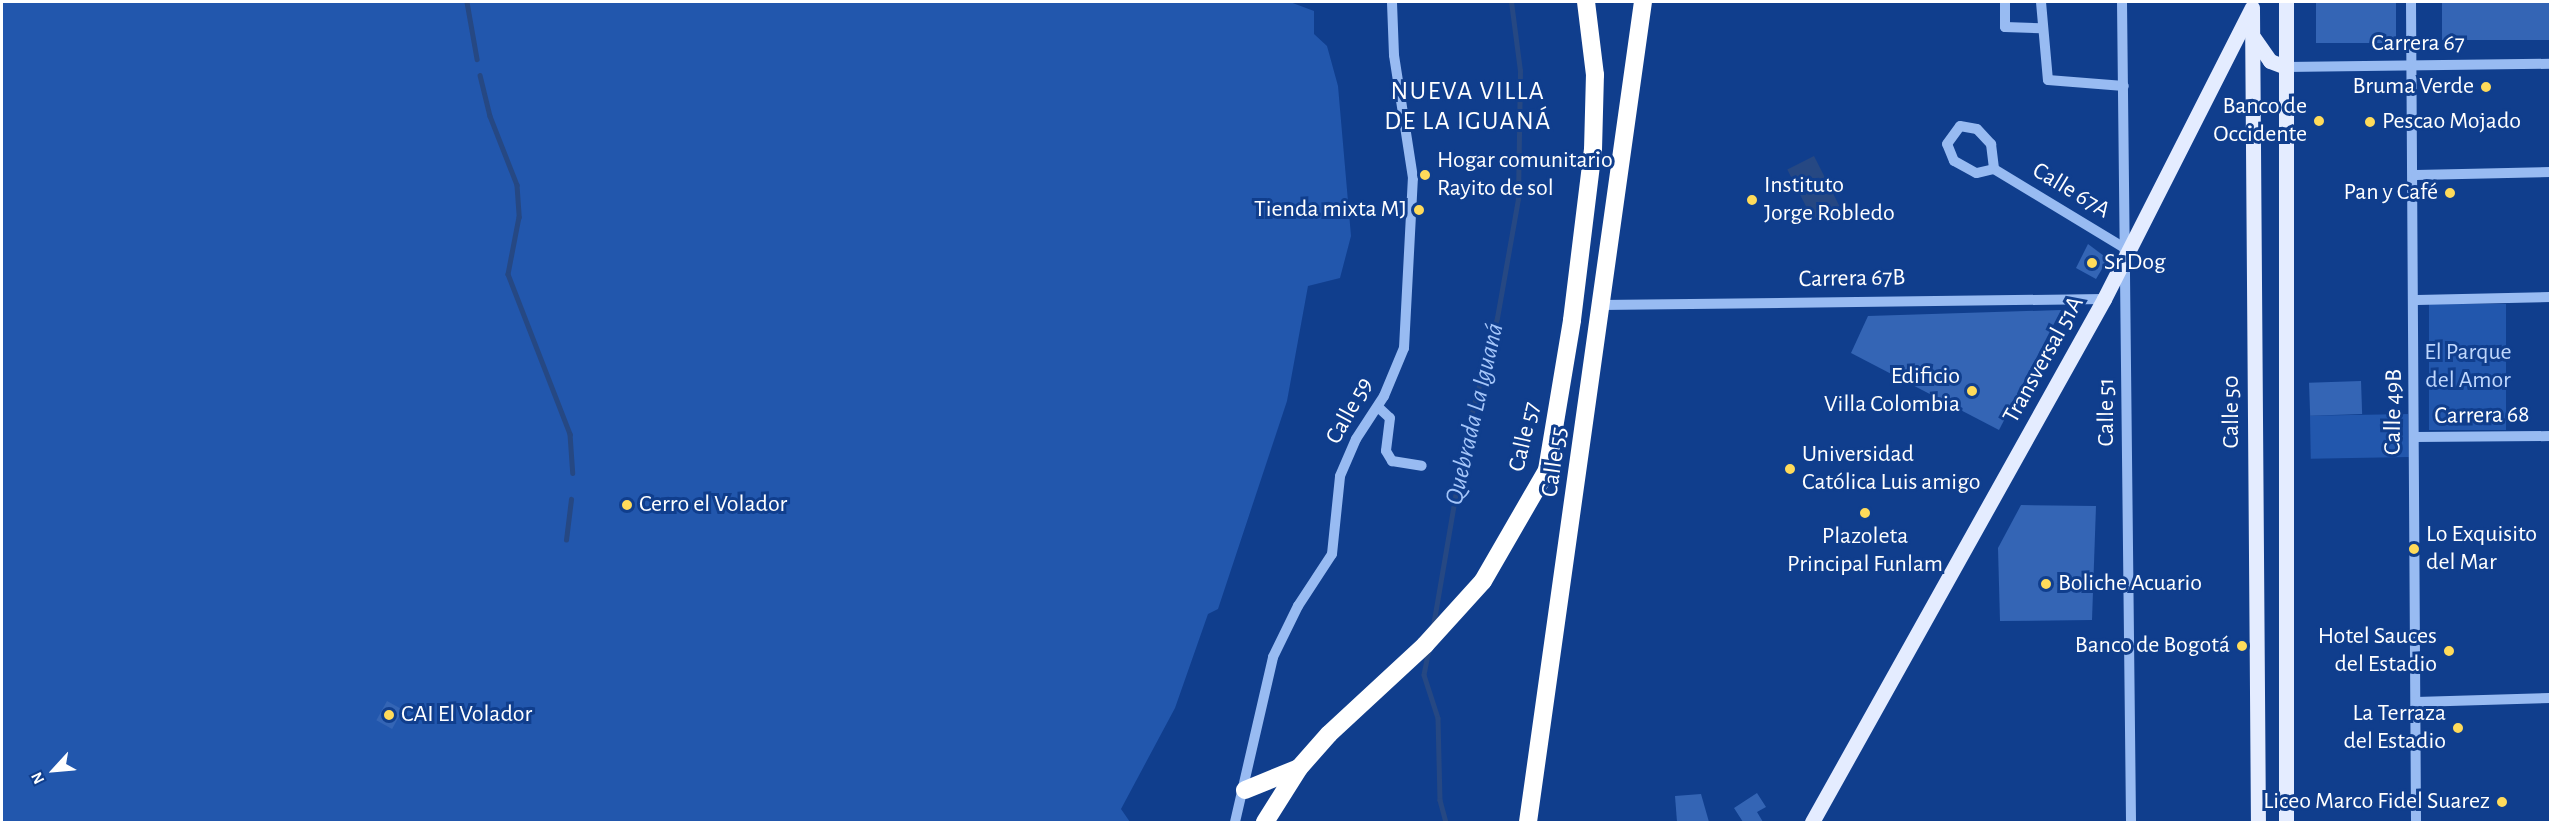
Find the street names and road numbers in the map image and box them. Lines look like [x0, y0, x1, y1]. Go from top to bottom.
street label: Carrera 67 [2371, 30, 2465, 58]
street label: Calle 67A [2027, 157, 2115, 225]
street label: Carrera 67B [1798, 264, 1906, 294]
street label: Transversal 51A [1997, 292, 2091, 428]
street label: Calle 49B [2379, 369, 2409, 455]
street label: Calle 59 [1320, 373, 1380, 449]
street label: Calle 50 [2218, 375, 2246, 449]
street label: Calle 51 [2093, 378, 2121, 446]
street label: Calle 57 [1503, 399, 1547, 475]
street label: Carrera 68 [2434, 401, 2530, 431]
street label: Calle 55 [1536, 425, 1574, 499]

